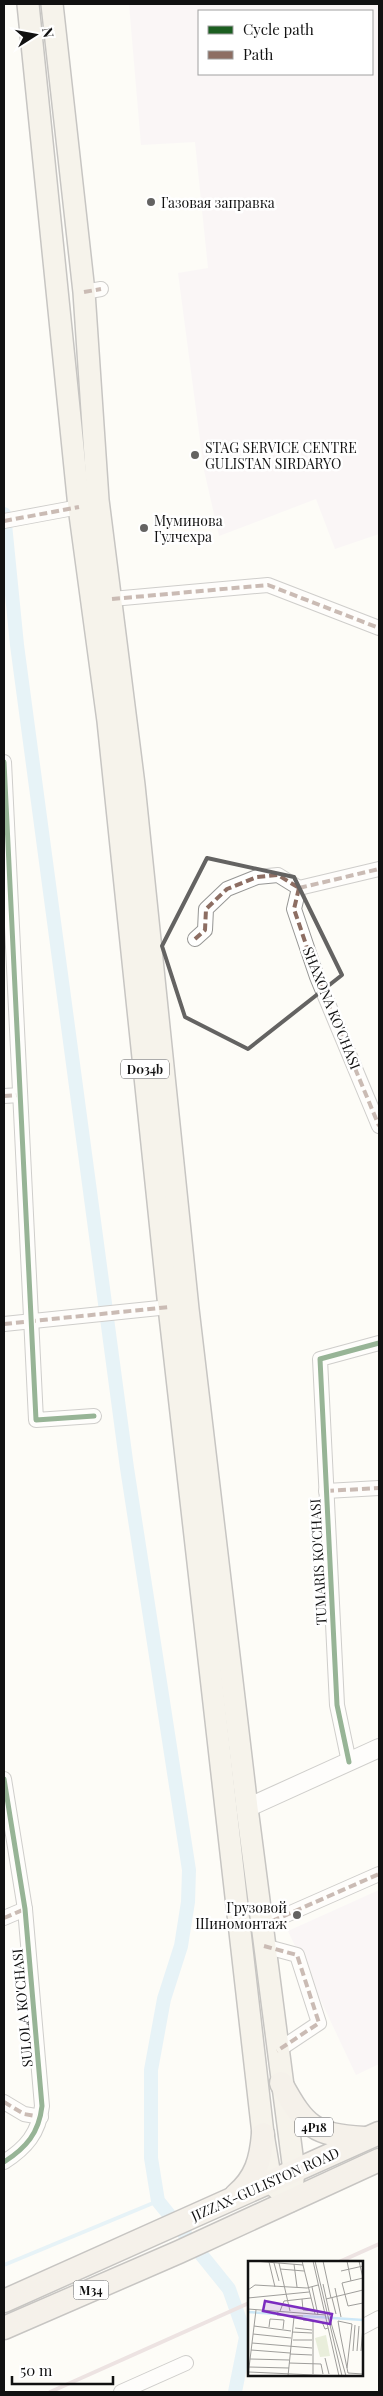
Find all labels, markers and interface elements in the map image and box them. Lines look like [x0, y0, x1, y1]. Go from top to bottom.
north arrow [10, 10, 60, 60]
legend [198, 10, 373, 75]
text: Cycle path [243, 19, 314, 39]
text: N [38, 26, 59, 39]
text: Path [243, 44, 273, 64]
place label: Газовая заправка [161, 193, 275, 212]
marker: Газовая заправка [145, 196, 157, 208]
place label: STAG SERVICE CENTRE GULISTAN SIRDARYO [205, 438, 357, 473]
marker: STAG SERVICE CENTRE GULISTAN SIRDARYO [189, 449, 201, 461]
place label: Муминова Гулчехра [154, 511, 223, 546]
marker: Муминова Гулчехра [138, 522, 150, 534]
street label: SHAXONA KO'CHASI [299, 944, 365, 1072]
road number: D034b [121, 1060, 169, 1078]
street label: TUMARIS KO'CHASI [305, 1498, 331, 1626]
place label: Грузовой Шиномонтаж [195, 1898, 287, 1933]
marker: Грузовой Шиномонтаж [291, 1909, 303, 1921]
street label: SULOLA KO'CHASI [7, 1948, 37, 2068]
road number: 4P18 [295, 2118, 333, 2136]
street label: JIZZAX-GULISTON ROAD [187, 2143, 342, 2226]
inset map [248, 2261, 363, 2376]
road number: M34 [74, 2280, 108, 2300]
scale bar [12, 2354, 114, 2386]
text: 50 m [20, 2360, 53, 2380]

